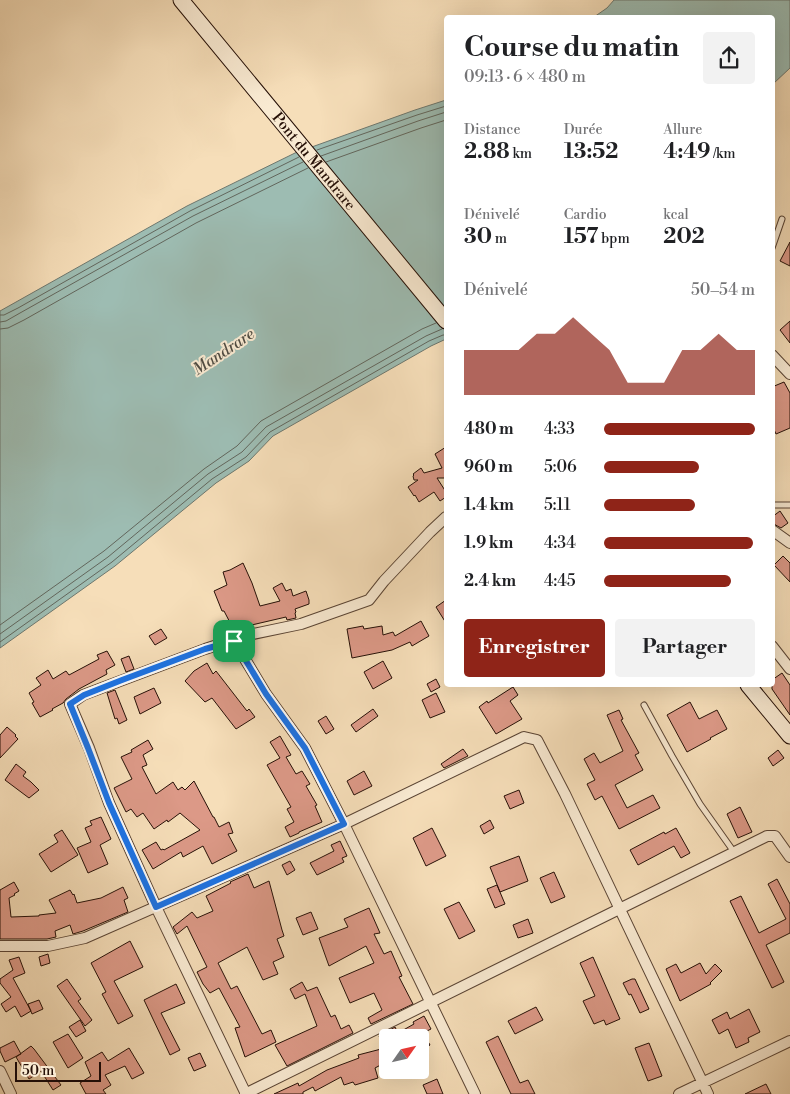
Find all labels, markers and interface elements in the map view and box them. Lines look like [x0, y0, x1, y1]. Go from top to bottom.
text: Course du matin [464, 30, 679, 65]
button: share [703, 32, 755, 84]
text: 09:13 · 6 × 480 m [464, 67, 586, 87]
street label: Pont du Mandrare [268, 109, 360, 214]
text: Distance [464, 121, 521, 139]
text: Durée [564, 121, 603, 139]
text: Allure [663, 121, 702, 139]
text: 2.88 [464, 139, 510, 165]
text: 13:52 [564, 139, 618, 165]
text: 4:49 [663, 139, 710, 165]
text: km [510, 145, 532, 163]
text: /km [710, 145, 736, 163]
text: Dénivelé [464, 206, 520, 224]
text: Cardio [564, 206, 607, 224]
text: kcal [663, 206, 689, 224]
text: 30 [464, 224, 492, 250]
text: 157 [564, 224, 598, 250]
text: 202 [663, 224, 705, 250]
text: m [492, 230, 507, 248]
text: bpm [598, 230, 630, 248]
text: Dénivelé [464, 280, 528, 300]
text: 50–54 m [691, 280, 755, 300]
water label: Mandrare [189, 324, 259, 380]
text: 480 m [464, 419, 514, 439]
text: 4:33 [544, 419, 575, 439]
text: 960 m [464, 457, 513, 477]
text: 5:06 [544, 457, 577, 477]
text: 1.4 km [464, 495, 514, 515]
text: 5:11 [544, 495, 571, 515]
text: 1.9 km [464, 533, 513, 553]
text: 4:34 [544, 533, 576, 553]
text: 2.4 km [464, 571, 516, 591]
text: 4:45 [544, 571, 575, 591]
button: Enregistrer [464, 619, 605, 677]
button: Partager [615, 619, 755, 677]
pin [213, 620, 255, 662]
icon: arrive [220, 627, 248, 655]
north arrow [379, 1029, 429, 1079]
map controls [379, 1029, 429, 1079]
scale bar [15, 1059, 101, 1082]
text: 50 m [22, 1062, 54, 1080]

